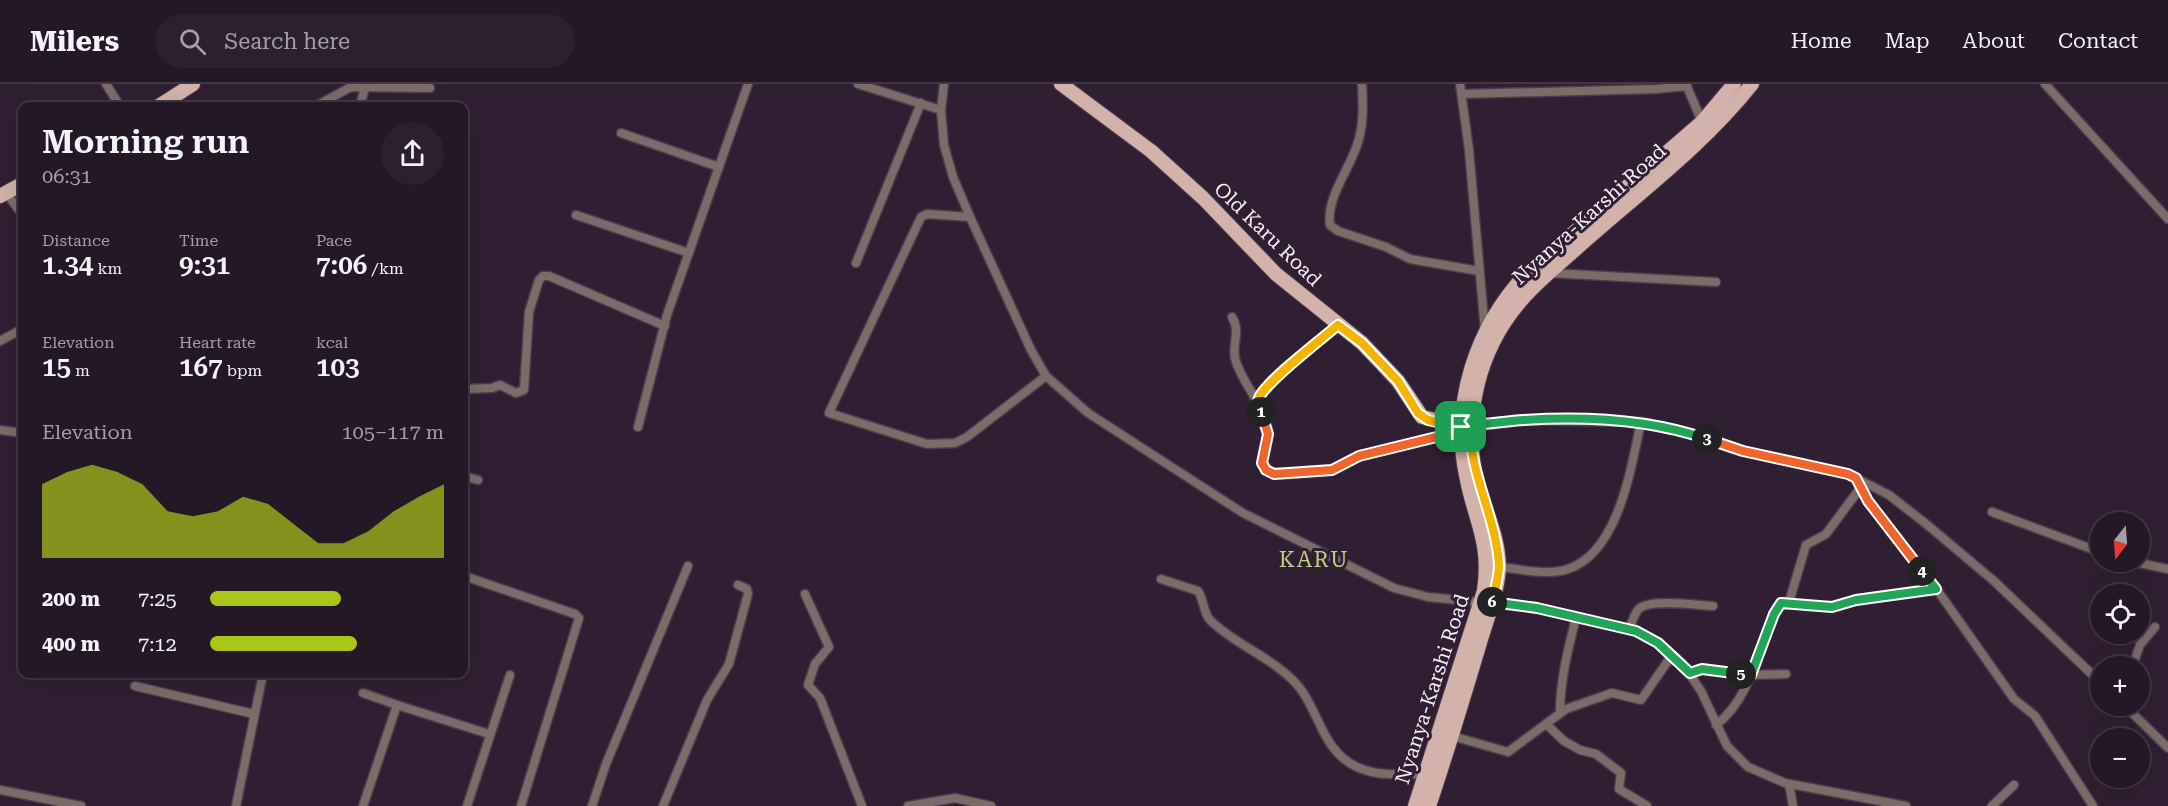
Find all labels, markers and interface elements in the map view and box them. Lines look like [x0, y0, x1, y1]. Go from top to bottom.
search box [155, 14, 575, 68]
text: Milers [30, 25, 119, 58]
icon: search [176, 25, 209, 58]
text: Search here [224, 29, 350, 54]
text: Home [1791, 29, 1852, 53]
text: Map [1885, 29, 1930, 53]
text: About [1963, 29, 2025, 53]
text: Contact [2058, 29, 2138, 53]
text: Morning run [42, 122, 249, 161]
button: share [381, 122, 444, 185]
street label: Nyanya-Karshi Road [1507, 139, 1671, 289]
text: 06:31 [42, 164, 92, 188]
street label: Old Karu Road [1209, 177, 1327, 291]
text: Distance [42, 231, 110, 250]
text: Time [179, 231, 218, 250]
text: Pace [316, 231, 352, 250]
text: 1.34 [42, 250, 93, 280]
text: 9:31 [179, 250, 230, 280]
text: 7:06 [316, 250, 367, 280]
text: km [93, 259, 122, 278]
text: /km [367, 259, 404, 278]
text: Elevation [42, 333, 115, 352]
text: Heart rate [179, 333, 256, 352]
text: kcal [316, 333, 348, 352]
text: 15 [42, 352, 71, 382]
text: 167 [179, 352, 223, 382]
text: 103 [316, 352, 360, 382]
text: m [71, 361, 90, 380]
text: bpm [223, 361, 262, 380]
pin: 1 [1246, 397, 1276, 427]
pin [1435, 401, 1486, 452]
text: 1 [1257, 402, 1265, 421]
icon: arrive [1444, 410, 1477, 443]
text: Elevation [42, 420, 133, 444]
text: 105–117 m [341, 420, 444, 444]
pin: 3 [1692, 424, 1722, 454]
text: 3 [1703, 429, 1711, 448]
north arrow [2090, 512, 2150, 572]
map controls [2090, 512, 2150, 788]
district label: KARU [1279, 547, 1349, 572]
pin: 4 [1907, 556, 1937, 586]
text: 4 [1918, 561, 1926, 580]
button: locate [2090, 584, 2150, 644]
text: 200 m [42, 587, 100, 611]
text: 7:25 [138, 587, 177, 611]
pin: 6 [1477, 587, 1507, 617]
street label: Nyanya-Karshi Road [1390, 591, 1474, 787]
text: 6 [1488, 592, 1496, 611]
text: 400 m [42, 632, 100, 656]
text: 7:12 [138, 632, 177, 656]
button: + [2090, 656, 2150, 716]
pin: 5 [1726, 659, 1756, 689]
text: 5 [1737, 664, 1745, 683]
button: − [2090, 728, 2150, 788]

